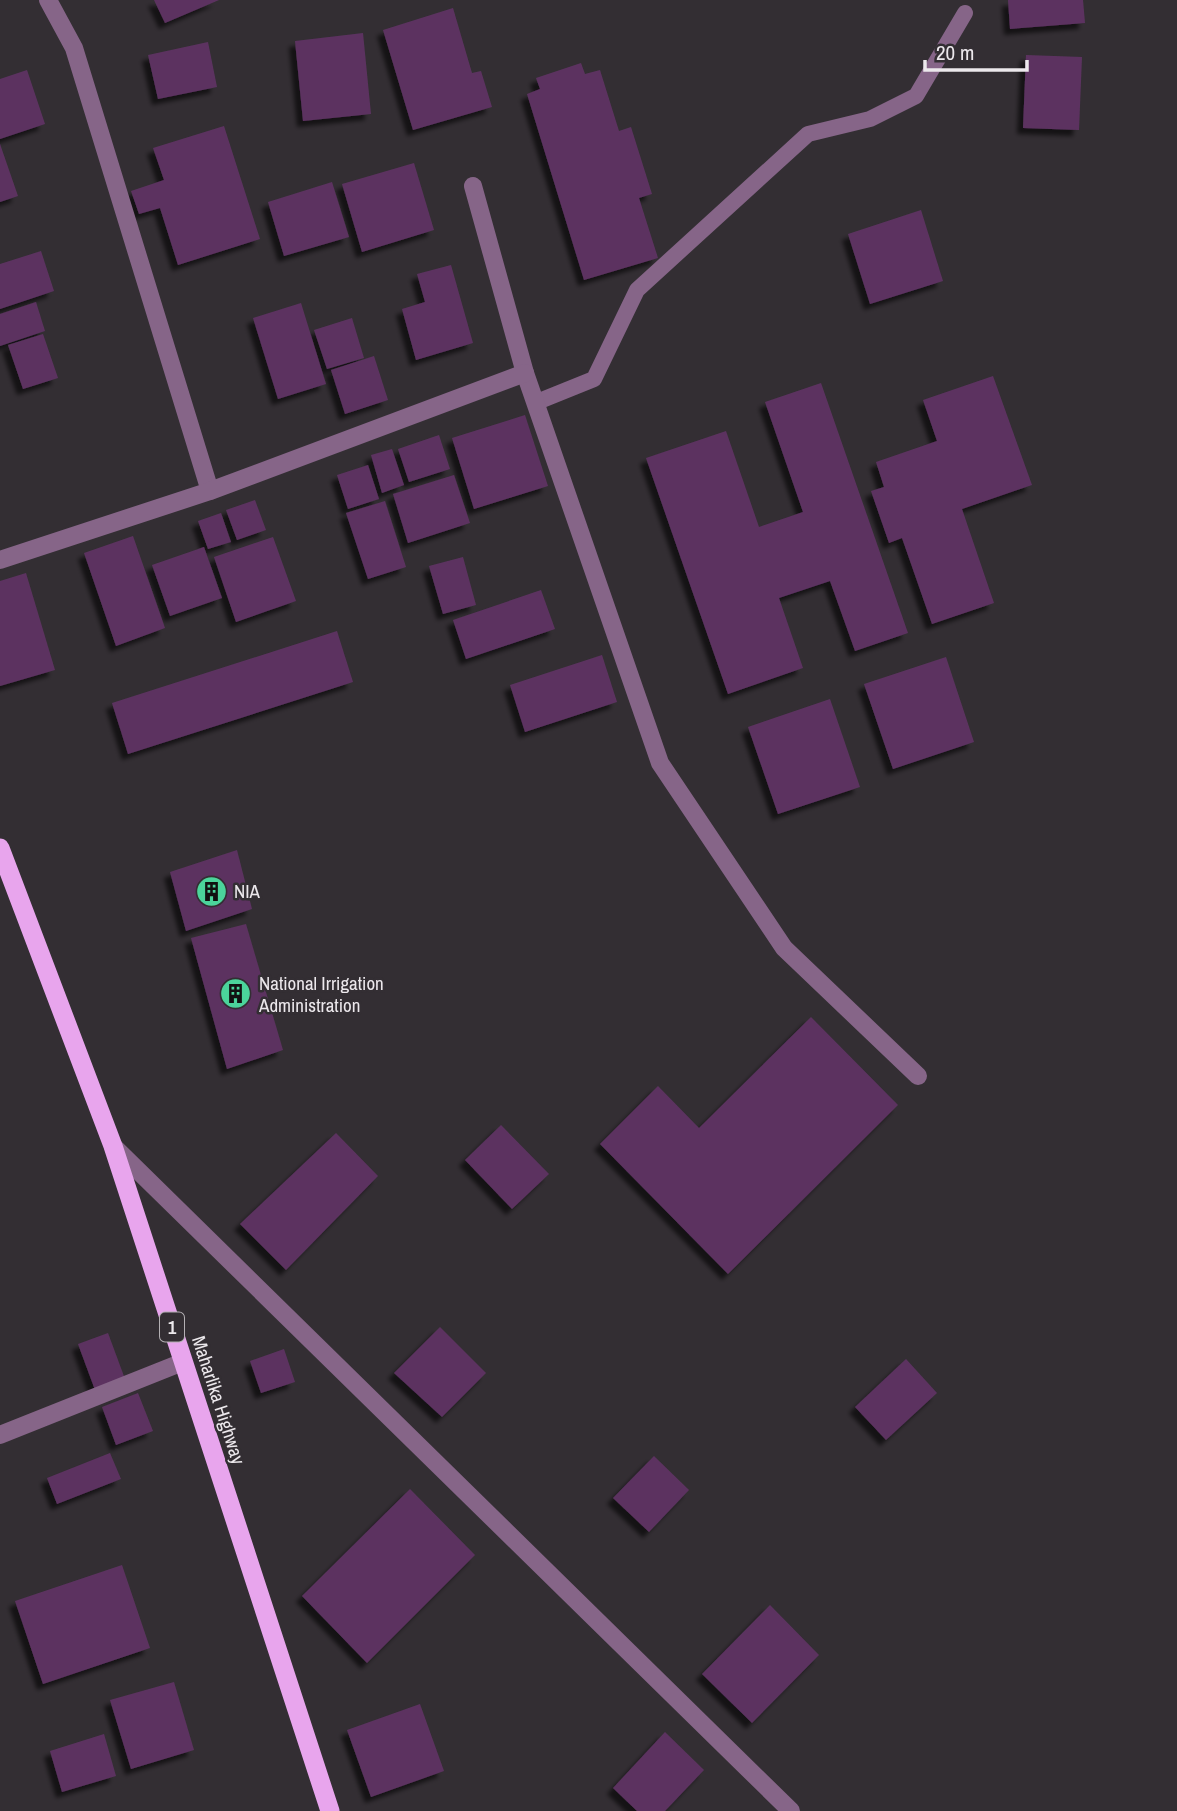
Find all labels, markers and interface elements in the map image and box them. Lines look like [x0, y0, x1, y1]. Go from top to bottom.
scale bar [925, 28, 1026, 72]
text: 20 m [936, 38, 974, 67]
building icon: NIA [194, 874, 228, 908]
place label: NIA [234, 878, 261, 904]
place label: National Irrigation Administration [258, 970, 384, 1018]
building icon: National Irrigation Administration [219, 977, 253, 1011]
road number: 1 [160, 1312, 184, 1342]
street label: Maharlika Highway [186, 1333, 252, 1468]

